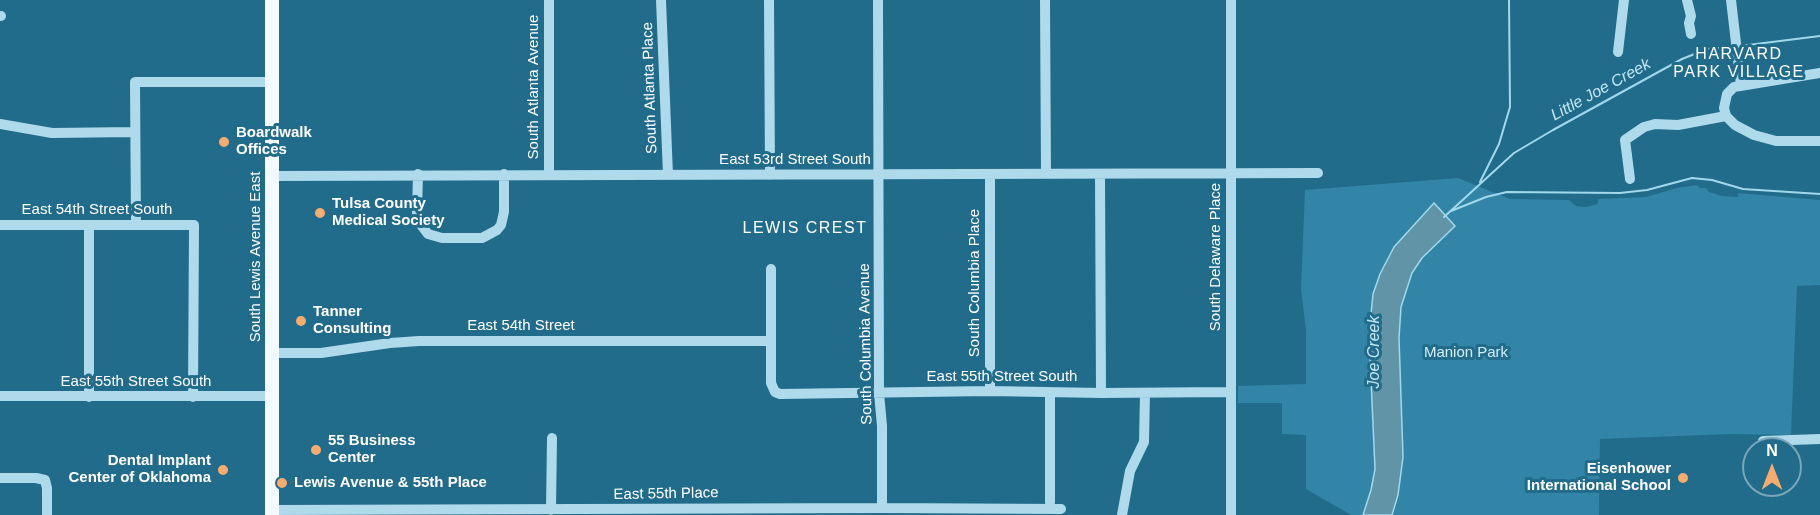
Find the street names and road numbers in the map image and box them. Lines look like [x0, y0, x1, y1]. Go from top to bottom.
street label: South Atlanta Avenue [525, 15, 543, 159]
street label: South Atlanta Place [639, 22, 661, 154]
street label: East 53rd Street South [719, 151, 871, 169]
street label: South Lewis Avenue East [247, 172, 265, 342]
street label: South Delaware Place [1207, 183, 1225, 331]
street label: East 54th Street South [22, 201, 172, 219]
street label: South Columbia Place [966, 209, 984, 357]
street label: South Columbia Avenue [856, 263, 876, 425]
street label: East 54th Street [467, 317, 575, 335]
street label: East 55th Street South [927, 368, 1077, 386]
street label: East 55th Street South [61, 373, 211, 391]
street label: East 55th Place [613, 484, 719, 504]

